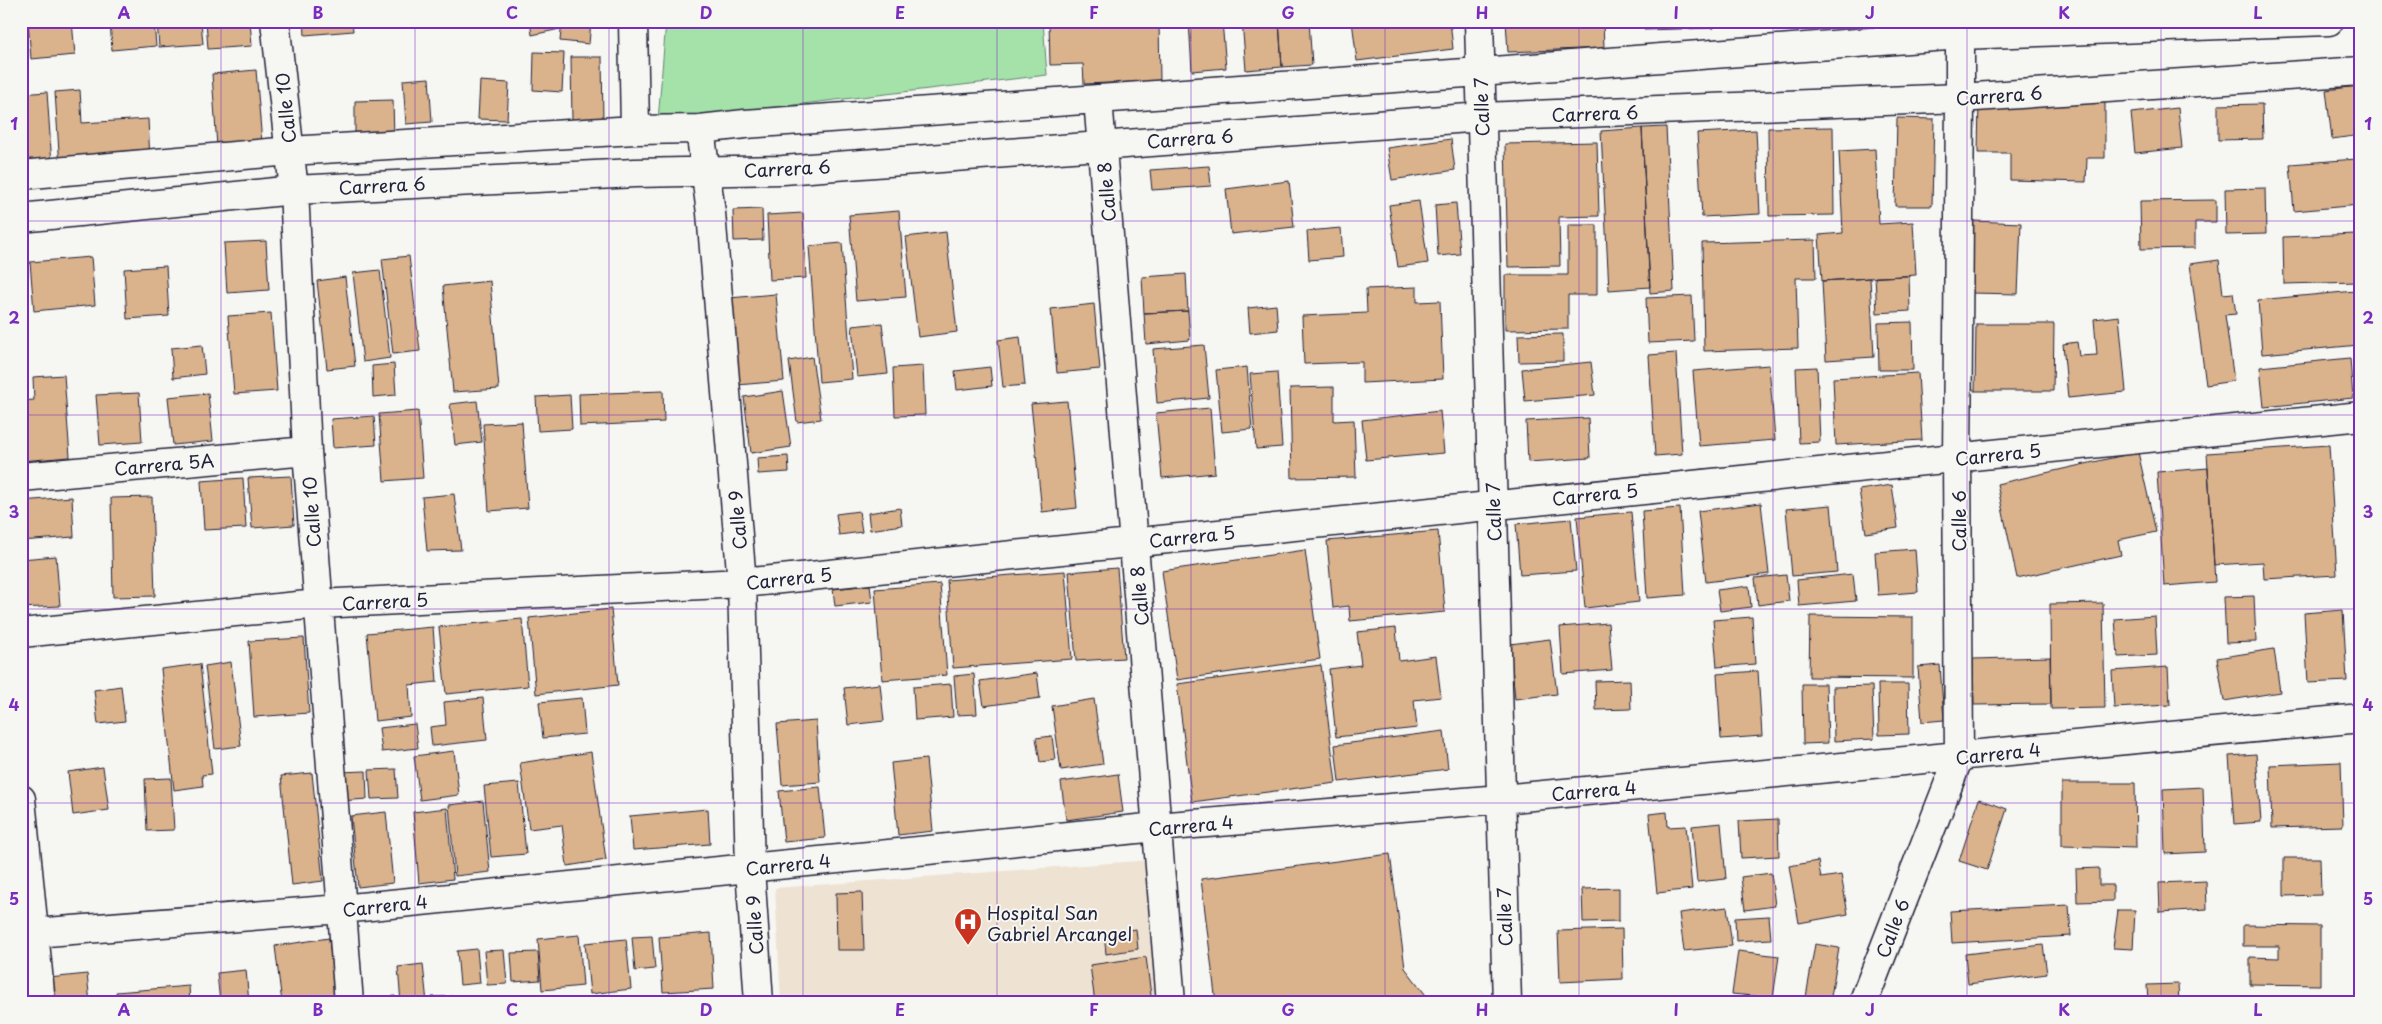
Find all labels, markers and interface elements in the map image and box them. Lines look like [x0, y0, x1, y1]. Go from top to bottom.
text: A [118, 0, 131, 24]
text: B [313, 0, 324, 24]
text: C [506, 0, 518, 24]
text: D [700, 0, 712, 24]
text: E [895, 0, 905, 24]
text: F [1089, 0, 1099, 24]
text: G [1281, 0, 1295, 24]
text: H [1476, 0, 1488, 24]
text: I [1673, 0, 1679, 24]
text: J [1865, 0, 1875, 24]
text: K [2058, 0, 2070, 24]
text: L [2253, 0, 2263, 24]
street label: Calle 10 [268, 71, 302, 145]
street label: Calle 7 [1466, 77, 1496, 137]
street label: Carrera 6 [1955, 79, 2043, 111]
street label: Carrera 6 [1551, 98, 1639, 128]
text: 1 [10, 111, 18, 135]
text: 1 [2364, 111, 2372, 135]
street label: Carrera 6 [1146, 122, 1234, 154]
street label: Carrera 6 [743, 152, 831, 184]
street label: Calle 8 [1090, 161, 1122, 223]
street label: Carrera 6 [338, 169, 426, 201]
text: 2 [8, 305, 20, 329]
text: 2 [2362, 305, 2374, 329]
street label: Carrera 5 [1954, 436, 2042, 472]
street label: Carrera 5A [113, 446, 215, 482]
street label: Calle 10 [295, 476, 327, 548]
street label: Carrera 5 [1551, 476, 1639, 512]
street label: Calle 7 [1478, 482, 1508, 542]
street label: Calle 9 [721, 489, 753, 551]
street label: Calle 6 [1945, 490, 1972, 552]
text: 3 [9, 499, 19, 523]
text: 3 [2363, 499, 2373, 523]
street label: Carrera 5 [1148, 518, 1236, 554]
street label: Carrera 5 [745, 560, 833, 596]
street label: Calle 8 [1123, 565, 1155, 627]
street label: Carrera 5 [341, 585, 429, 617]
text: 4 [9, 692, 20, 716]
text: 4 [2363, 692, 2374, 716]
street label: Carrera 4 [1954, 735, 2042, 771]
street label: Carrera 4 [1550, 773, 1638, 807]
street label: Carrera 4 [1147, 808, 1235, 842]
street label: Carrera 4 [744, 846, 832, 882]
text: 5 [9, 886, 19, 910]
text: 5 [2363, 886, 2373, 910]
street label: Carrera 4 [341, 887, 429, 923]
street label: Calle 7 [1489, 887, 1519, 947]
street label: Calle 9 [738, 894, 770, 956]
street label: Calle 6 [1868, 894, 1916, 962]
place label: Hospital San Gabriel Arcangel [987, 899, 1132, 947]
hospital icon: Hospital San Gabriel Arcangel [953, 907, 983, 946]
text: A [118, 997, 131, 1021]
text: B [313, 997, 324, 1021]
text: C [506, 997, 518, 1021]
text: D [700, 997, 712, 1021]
text: E [895, 997, 905, 1021]
text: F [1089, 997, 1099, 1021]
text: G [1281, 997, 1295, 1021]
text: H [1476, 997, 1488, 1021]
text: I [1673, 997, 1679, 1021]
text: J [1865, 997, 1875, 1021]
text: K [2058, 997, 2070, 1021]
text: L [2253, 997, 2263, 1021]

